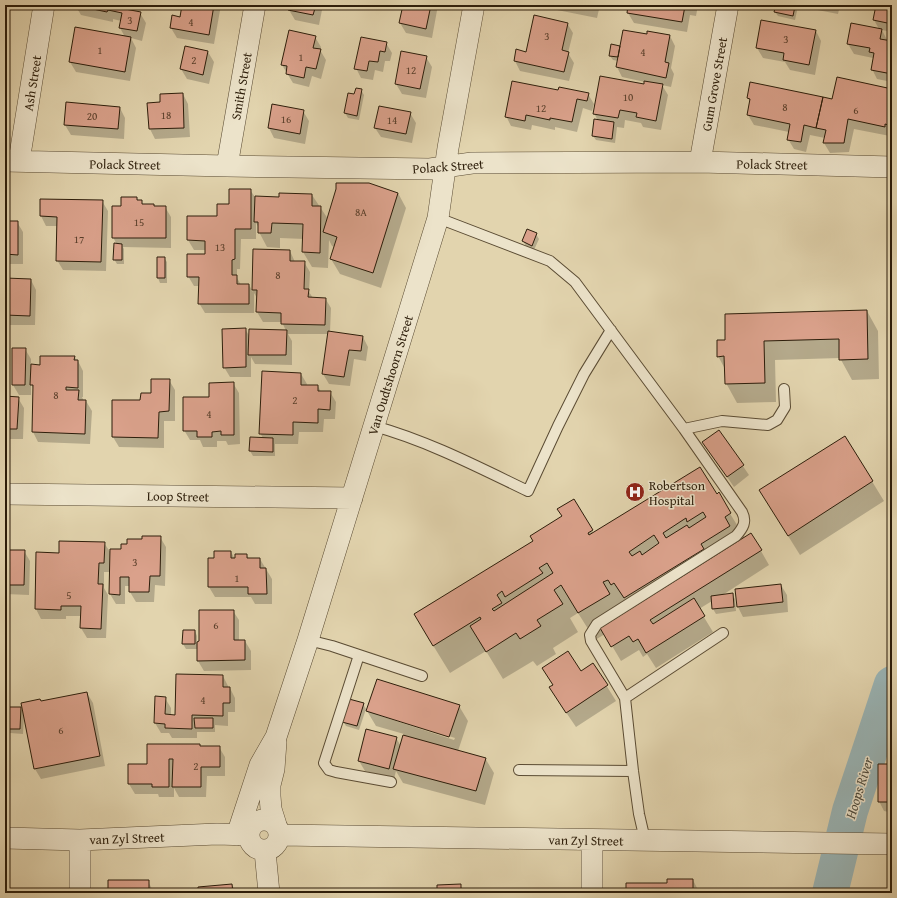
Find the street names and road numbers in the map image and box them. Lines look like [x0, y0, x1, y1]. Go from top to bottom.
street label: Gum Grove Street [697, 35, 732, 133]
street label: Smith Street [226, 50, 257, 121]
street label: Ash Street [19, 53, 46, 112]
street label: Polack Street [89, 154, 161, 175]
street label: Polack Street [736, 154, 808, 175]
street label: Polack Street [412, 155, 485, 178]
street label: Van Oudtshoorn Street [363, 312, 418, 438]
street label: Loop Street [147, 486, 210, 507]
street label: van Zyl Street [89, 828, 165, 849]
street label: van Zyl Street [548, 830, 624, 851]

